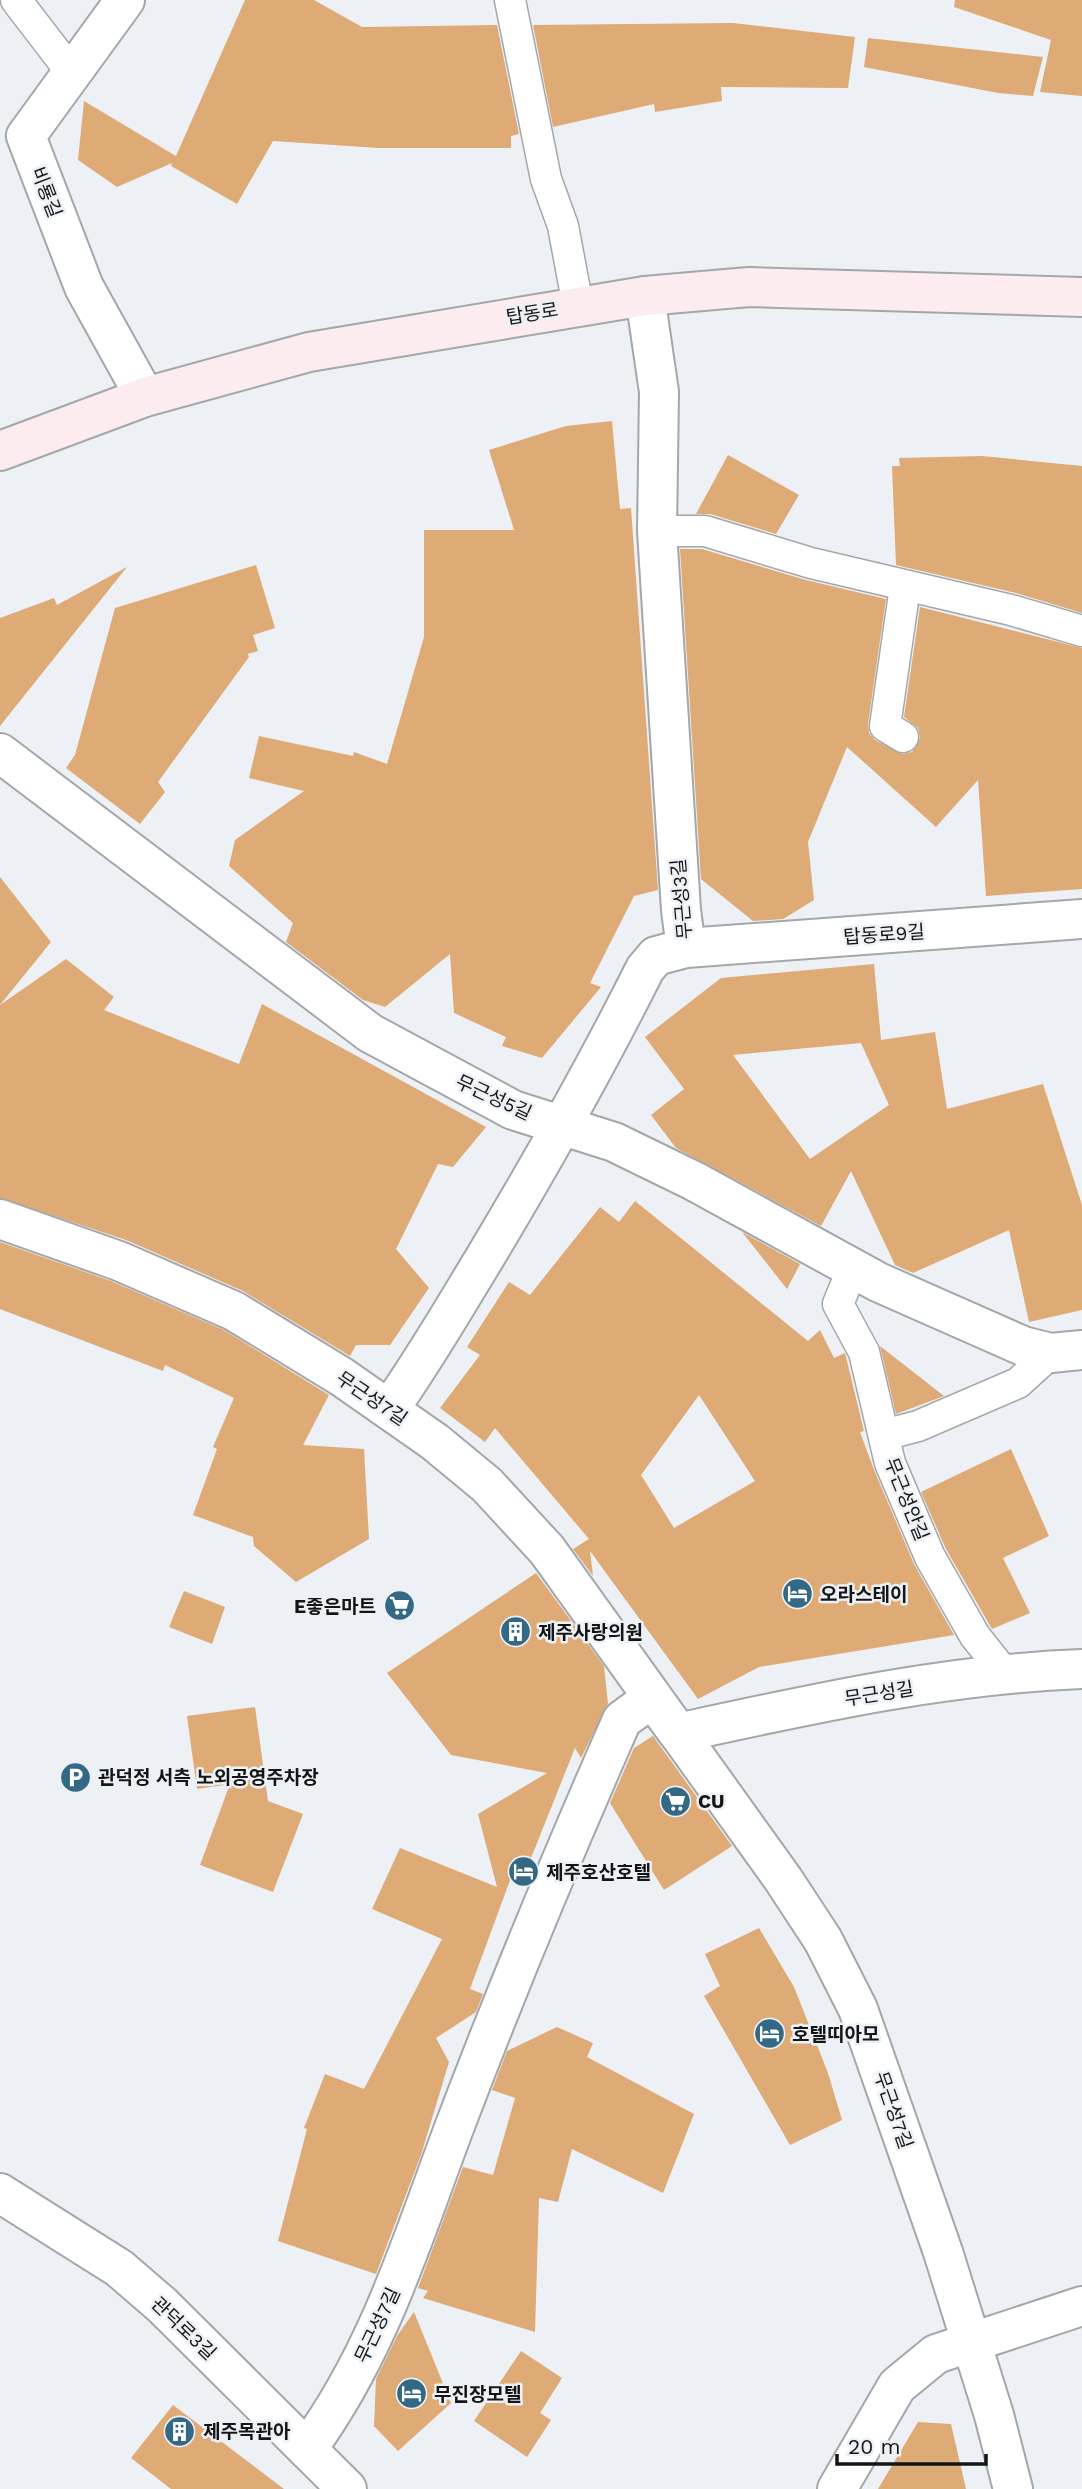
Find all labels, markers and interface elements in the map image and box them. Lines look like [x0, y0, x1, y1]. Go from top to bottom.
street label: 비룡길 [26, 164, 67, 221]
street label: 탑동로 [504, 298, 560, 329]
street label: 무근성3길 [667, 858, 696, 940]
street label: 탑동로9길 [843, 920, 926, 949]
street label: 무근성5길 [452, 1070, 535, 1125]
street label: 무근성7길 [332, 1366, 412, 1430]
street label: 무근성안길 [880, 1454, 934, 1544]
hotel icon: 오라스테이 [780, 1577, 814, 1611]
place label: 오라스테이 [820, 1583, 907, 1606]
supermarket icon: E좋은마트 [382, 1589, 416, 1623]
place label: E좋은마트 [294, 1595, 376, 1618]
building icon: 제주사랑의원 [498, 1615, 532, 1649]
place label: 제주사랑의원 [538, 1621, 643, 1644]
street label: 무근성길 [843, 1677, 915, 1710]
parking icon: 관덕정 서측 노외공영주차장 [58, 1760, 92, 1794]
place label: 관덕정 서측 노외공영주차장 [98, 1766, 319, 1789]
supermarket icon: CU [658, 1784, 692, 1818]
place label: CU [698, 1790, 724, 1813]
hotel icon: 제주호산호텔 [506, 1855, 540, 1889]
place label: 제주호산호텔 [546, 1861, 651, 1884]
hotel icon: 호텔띠아모 [752, 2017, 786, 2051]
place label: 호텔띠아모 [792, 2023, 879, 2046]
street label: 무근성7길 [870, 2068, 918, 2152]
street label: 무근성7길 [350, 2284, 405, 2367]
street label: 관덕로3길 [147, 2292, 221, 2365]
hotel icon: 무진장모텔 [394, 2377, 428, 2411]
place label: 무진장모텔 [434, 2383, 521, 2406]
building icon: 제주목관아 [163, 2414, 197, 2448]
place label: 제주목관아 [203, 2420, 291, 2443]
scale bar [837, 2422, 986, 2466]
text: 20 m [848, 2434, 900, 2459]

